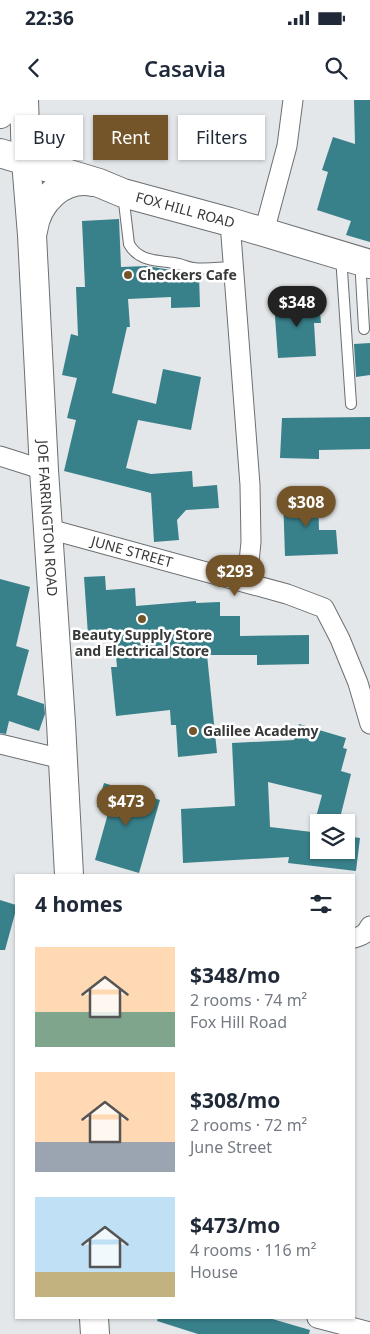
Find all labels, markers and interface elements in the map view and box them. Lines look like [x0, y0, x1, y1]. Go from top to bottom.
text: 22:36 [25, 5, 74, 31]
text: Casavia [144, 53, 226, 83]
icon: back [20, 54, 48, 82]
icon: search [322, 54, 350, 82]
chip: Buy [15, 115, 83, 160]
chip: Rent [93, 115, 168, 160]
chip: Filters [178, 115, 265, 160]
street label: FOX HILL ROAD [134, 187, 237, 232]
place label: Checkers Cafe [138, 265, 237, 284]
marker: Checkers Cafe [122, 269, 134, 281]
pin: $348 [267, 286, 327, 328]
text: $348 [279, 291, 315, 313]
street label: JOE FARRINGTON ROAD [33, 438, 62, 597]
pin: $308 [276, 486, 336, 528]
text: $308 [288, 491, 324, 513]
street label: JUNE STREET [87, 530, 175, 571]
pin: $293 [205, 554, 265, 597]
text: $293 [217, 560, 253, 582]
marker: Beauty Supply Store and Electrical Store [136, 613, 148, 625]
place label: Beauty Supply Store and Electrical Store [72, 625, 212, 660]
place label: Galilee Academy [203, 721, 319, 740]
marker: Galilee Academy [187, 725, 199, 737]
pin: $473 [96, 784, 156, 827]
text: $473 [108, 790, 144, 812]
map controls [310, 814, 355, 859]
button: layers [310, 814, 355, 859]
text: 4 homes [35, 890, 123, 918]
icon: filters [307, 890, 335, 918]
text: $348/mo [190, 961, 280, 989]
icon: home [75, 967, 135, 1027]
text: 2 rooms · 74 m² [190, 989, 307, 1011]
text: Fox Hill Road [190, 1011, 287, 1033]
text: $308/mo [190, 1086, 280, 1114]
icon: home [75, 1092, 135, 1152]
text: 2 rooms · 72 m² [190, 1114, 307, 1136]
text: June Street [190, 1136, 272, 1158]
text: $473/mo [190, 1211, 280, 1239]
icon: home [75, 1217, 135, 1277]
text: 4 rooms · 116 m² [190, 1239, 316, 1261]
text: House [190, 1261, 238, 1283]

